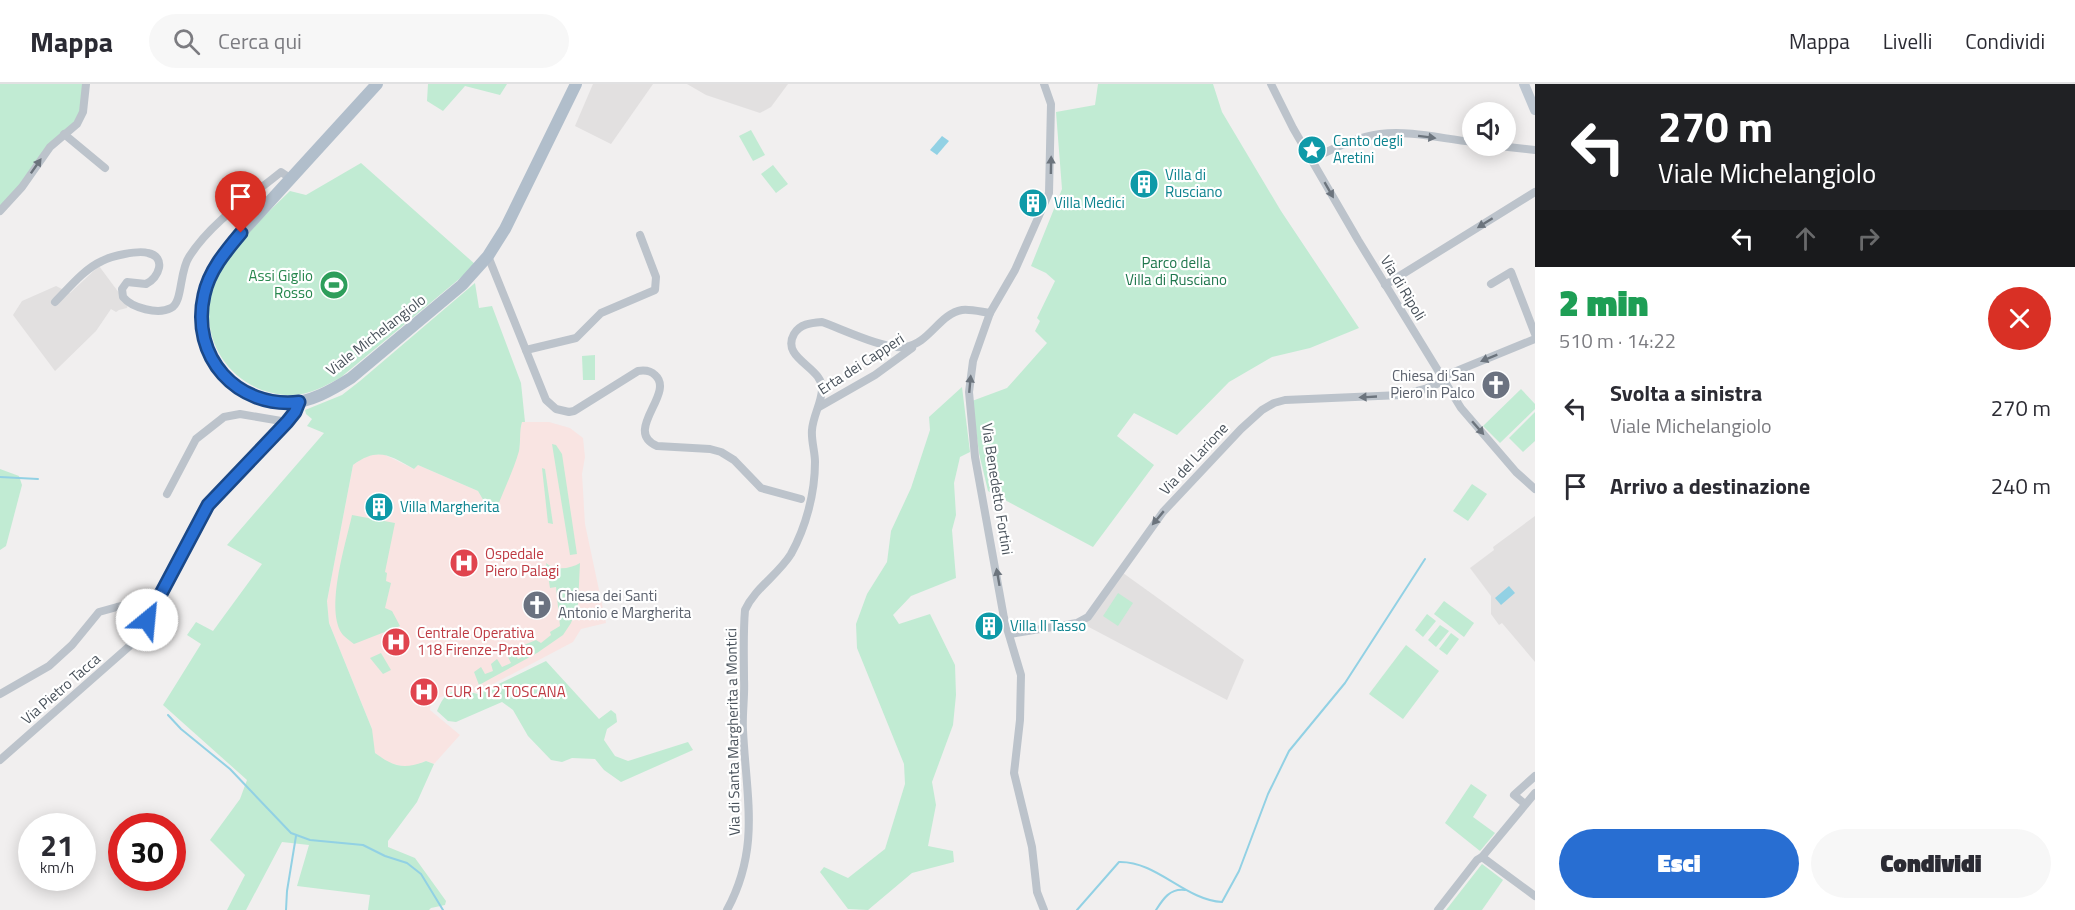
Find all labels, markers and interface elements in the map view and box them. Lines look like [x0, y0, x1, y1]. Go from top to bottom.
search box [149, 14, 569, 68]
text: Mappa [30, 20, 113, 63]
text: Cerca qui [218, 24, 302, 58]
icon: search [170, 25, 203, 58]
text: Mappa [1789, 25, 1850, 57]
text: Livelli [1883, 25, 1932, 57]
text: Condividi [1965, 25, 2045, 57]
text: 270 m [1658, 94, 1773, 158]
map controls [1462, 102, 1516, 156]
button: sound [1462, 102, 1516, 156]
icon: left [1559, 108, 1637, 186]
place label: Canto degli Aretini [1333, 129, 1403, 169]
one-way arrow [1418, 132, 1437, 141]
place icon: Canto degli Aretini [1296, 134, 1328, 166]
text: Viale Michelangiolo [1658, 152, 1876, 193]
one-way arrow [1046, 155, 1056, 174]
one-way arrow [30, 158, 42, 174]
place label: Villa di Rusciano [1165, 163, 1223, 203]
building icon: Villa di Rusciano [1128, 168, 1160, 200]
pin [215, 171, 266, 233]
icon: arrive [224, 180, 257, 213]
one-way arrow [1324, 182, 1334, 199]
building icon: Villa Medici [1017, 187, 1049, 219]
place label: Villa Medici [1054, 191, 1125, 214]
one-way arrow [1477, 217, 1493, 228]
icon: left [1726, 222, 1759, 255]
icon: ahead [1789, 222, 1822, 255]
icon: right [1852, 222, 1885, 255]
park label: Parco della Villa di Rusciano [1125, 251, 1227, 291]
street label: Via di Ripoli [1375, 251, 1432, 325]
place label: Assi Giglio Rosso [249, 264, 313, 304]
sports icon: Assi Giglio Rosso [318, 269, 350, 301]
text: 2 min [1559, 275, 1648, 330]
button: close [1988, 287, 2051, 350]
street label: Viale Michelangiolo [321, 288, 431, 381]
text: 510 m · 14:22 [1559, 325, 1676, 356]
street label: Erta dei Capperi [813, 327, 909, 400]
one-way arrow [1479, 353, 1497, 363]
place label: Chiesa di San Piero in Palco [1390, 364, 1475, 404]
church icon: Chiesa di San Piero in Palco [1480, 369, 1512, 401]
one-way arrow [965, 375, 975, 394]
text: Svolta a sinistra [1610, 376, 1762, 410]
text: 270 m [1991, 391, 2051, 425]
icon: left [1559, 392, 1592, 425]
one-way arrow [1358, 393, 1377, 402]
text: Viale Michelangiolo [1610, 410, 1772, 441]
street label: Via del Larione [1154, 417, 1233, 500]
street label: Via Benedetto Fortini [976, 421, 1019, 556]
one-way arrow [1471, 421, 1485, 436]
text: Arrivo a destinazione [1610, 469, 1810, 503]
text: 240 m [1991, 469, 2051, 503]
icon: arrive [1559, 470, 1592, 503]
building icon: Villa Margherita [363, 491, 395, 523]
place label: Villa Margherita [400, 495, 500, 518]
one-way arrow [1152, 510, 1165, 526]
place label: Ospedale Piero Palagi [485, 542, 559, 582]
hospital icon: Ospedale Piero Palagi [448, 547, 480, 579]
one-way arrow [993, 567, 1002, 586]
place label: Chiesa dei Santi Antonio e Margherita [558, 584, 692, 624]
position arrow [115, 588, 179, 652]
church icon: Chiesa dei Santi Antonio e Margherita [521, 589, 553, 621]
building icon: Villa Il Tasso [973, 610, 1005, 642]
place label: Villa Il Tasso [1010, 614, 1086, 637]
place label: Centrale Operativa 118 Firenze-Prato [417, 621, 535, 661]
hospital icon: Centrale Operativa 118 Firenze-Prato [380, 626, 412, 658]
street label: Via di Santa Margherita a Montici [719, 628, 746, 836]
street label: Via Pietro Tacca [16, 647, 106, 730]
hospital icon: CUR 112 TOSCANA [408, 676, 440, 708]
place label: CUR 112 TOSCANA [445, 680, 566, 703]
speed limit sign: 30 [108, 813, 186, 891]
text: 21 [40, 822, 74, 868]
button: Esci [1559, 829, 1799, 898]
button: Condividi [1811, 829, 2051, 898]
text: km/h [40, 856, 74, 879]

